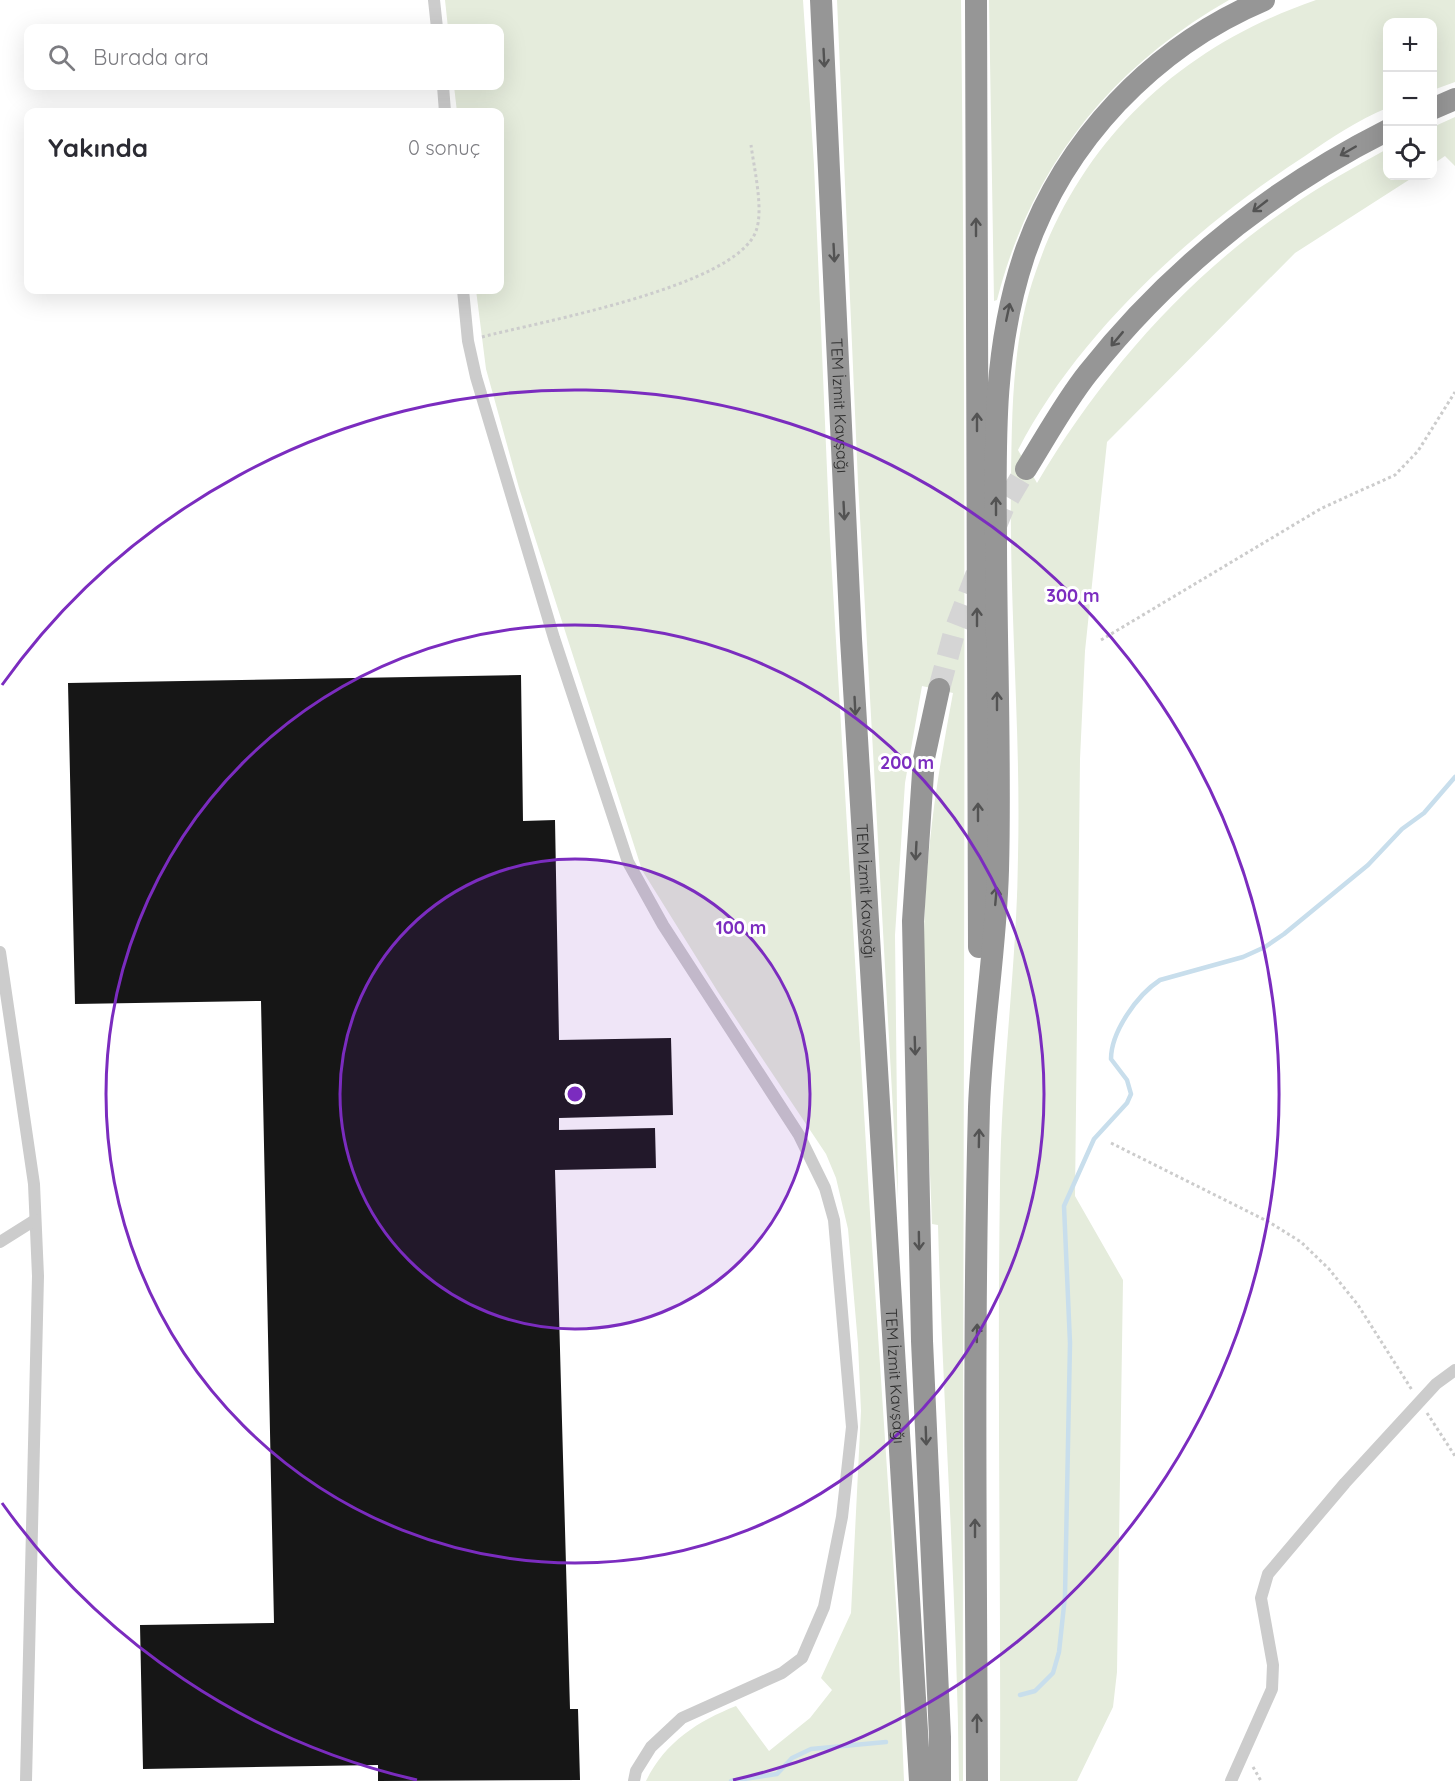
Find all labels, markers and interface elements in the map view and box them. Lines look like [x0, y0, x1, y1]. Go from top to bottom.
map controls [1383, 18, 1437, 180]
button: + [1383, 18, 1437, 72]
search box [24, 24, 504, 90]
icon: search [45, 41, 78, 74]
text: Burada ara [93, 43, 209, 71]
one-way arrow [819, 48, 830, 68]
button: − [1383, 72, 1437, 126]
button: locate [1383, 126, 1437, 180]
text: Yakında [48, 131, 148, 164]
text: 0 sonuç [408, 135, 480, 160]
one-way arrow [1339, 146, 1357, 157]
one-way arrow [1252, 200, 1268, 213]
one-way arrow [970, 217, 982, 237]
one-way arrow [828, 243, 839, 263]
one-way arrow [1003, 303, 1015, 322]
one-way arrow [1110, 331, 1124, 346]
street label: TEM İzmit Kavşağı [827, 337, 853, 474]
one-way arrow [971, 412, 983, 432]
one-way arrow [990, 497, 1002, 517]
one-way arrow [839, 500, 850, 520]
text: 300 m [1046, 584, 1100, 607]
one-way arrow [971, 607, 983, 627]
one-way arrow [991, 692, 1003, 712]
one-way arrow [850, 695, 861, 715]
text: 200 m [880, 751, 934, 774]
one-way arrow [972, 802, 984, 822]
street label: TEM İzmit Kavşağı [852, 823, 880, 959]
one-way arrow [911, 840, 922, 860]
one-way arrow [991, 887, 1002, 907]
text: 100 m [716, 916, 766, 939]
one-way arrow [909, 1035, 921, 1055]
centre of rings [565, 1084, 585, 1104]
one-way arrow [973, 1128, 985, 1148]
one-way arrow [914, 1230, 925, 1250]
street label: TEM İzmit Kavşağı [881, 1308, 910, 1444]
one-way arrow [971, 1323, 982, 1343]
one-way arrow [920, 1425, 931, 1445]
one-way arrow [969, 1518, 981, 1538]
one-way arrow [971, 1713, 982, 1733]

